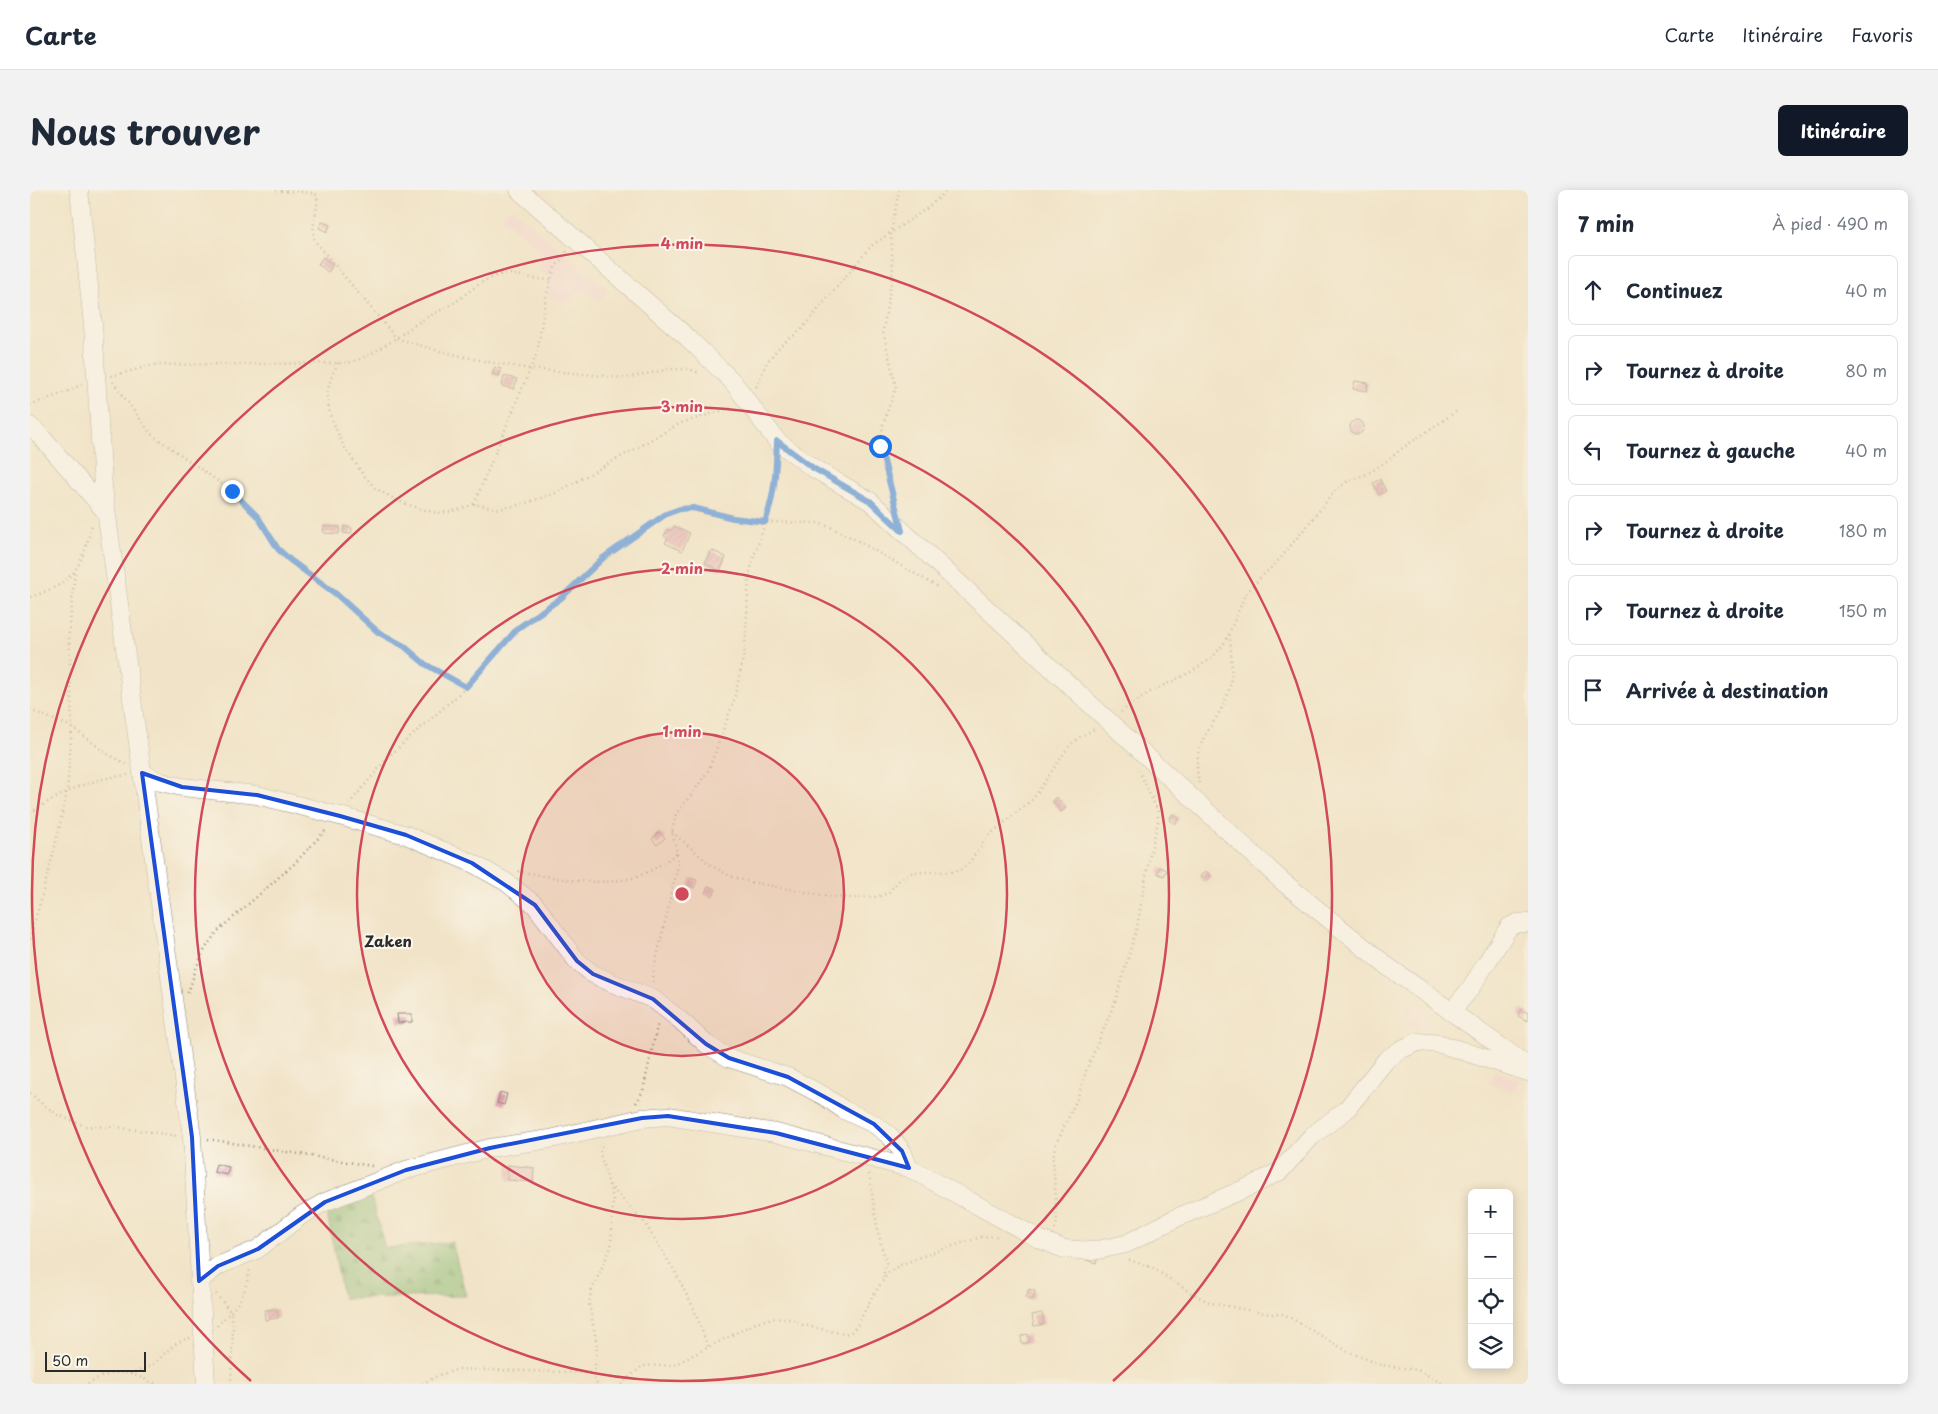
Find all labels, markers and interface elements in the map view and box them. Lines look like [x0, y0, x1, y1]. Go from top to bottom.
text: Carte [25, 17, 97, 53]
text: Carte [1664, 21, 1714, 48]
text: Itinéraire [1742, 21, 1823, 48]
text: Favoris [1851, 21, 1913, 48]
text: Nous trouver [30, 104, 260, 157]
button: Itinéraire [1778, 105, 1908, 156]
text: 7 min [1578, 207, 1634, 239]
text: À pied · 490 m [1772, 211, 1888, 235]
text: 4 min [661, 231, 703, 254]
icon: ahead [1579, 276, 1607, 304]
text: Continuez [1626, 276, 1723, 304]
text: 40 m [1845, 278, 1887, 302]
icon: right [1579, 356, 1607, 384]
text: Tournez à droite [1626, 356, 1784, 384]
text: 80 m [1845, 358, 1887, 382]
text: 3 min [661, 394, 703, 417]
route start [869, 435, 892, 458]
icon: left [1579, 436, 1607, 464]
text: Tournez à gauche [1626, 436, 1795, 464]
text: 40 m [1845, 438, 1887, 462]
route end [221, 480, 244, 503]
icon: right [1579, 516, 1607, 544]
text: Tournez à droite [1626, 516, 1784, 544]
text: 180 m [1839, 518, 1887, 542]
text: 2 min [661, 556, 703, 579]
icon: right [1579, 596, 1607, 624]
text: Tournez à droite [1626, 596, 1784, 624]
text: 150 m [1839, 598, 1887, 622]
icon: arrive [1579, 676, 1607, 704]
text: Arrivée à destination [1626, 676, 1829, 704]
text: 1 min [663, 719, 701, 742]
centre of rings [673, 885, 691, 903]
district label: Zaken [364, 929, 412, 952]
map controls [1468, 1189, 1513, 1369]
button: + [1468, 1189, 1513, 1234]
button: − [1468, 1234, 1513, 1279]
button: locate [1468, 1279, 1513, 1324]
button: layers [1468, 1324, 1513, 1369]
scale bar [45, 1349, 146, 1372]
text: 50 m [52, 1350, 88, 1371]

